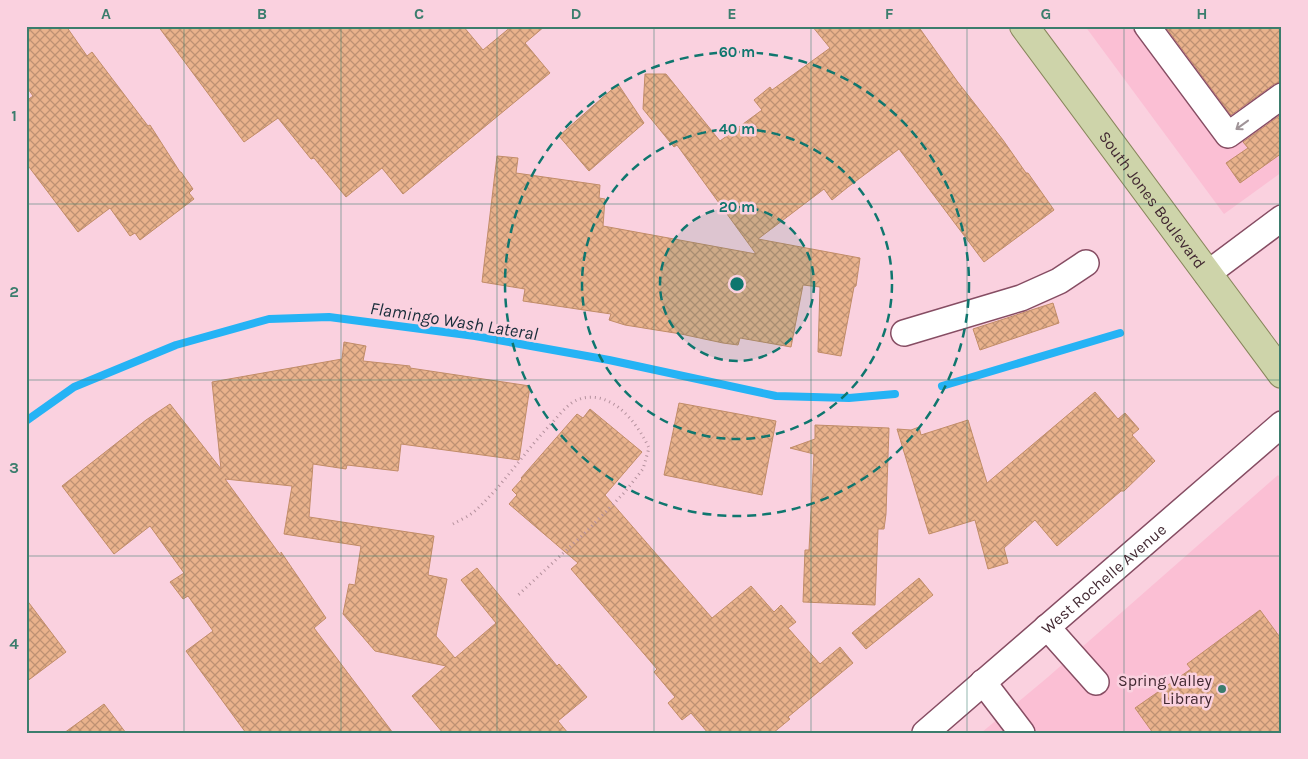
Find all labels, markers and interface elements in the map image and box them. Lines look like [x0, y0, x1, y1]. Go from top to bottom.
text: A [101, 4, 111, 23]
text: B [257, 4, 267, 23]
text: C [414, 4, 424, 23]
text: D [571, 4, 582, 23]
text: E [727, 4, 737, 23]
text: F [885, 4, 894, 23]
text: G [1041, 4, 1051, 23]
text: H [1196, 4, 1208, 23]
text: 60 m [719, 43, 755, 61]
text: 1 [11, 106, 17, 125]
text: 40 m [719, 120, 755, 138]
one-way arrow [1235, 120, 1249, 130]
street label: South Jones Boulevard [1096, 127, 1210, 272]
text: 20 m [719, 198, 755, 216]
centre of rings [728, 275, 746, 293]
text: 2 [9, 282, 19, 301]
water label: Flamingo Wash Lateral [368, 297, 540, 345]
text: 3 [9, 458, 19, 477]
street label: West Rochelle Avenue [1037, 519, 1170, 638]
text: 4 [9, 634, 19, 653]
place label: Spring Valley Library [1118, 671, 1213, 708]
marker: Spring Valley Library [1216, 683, 1228, 695]

